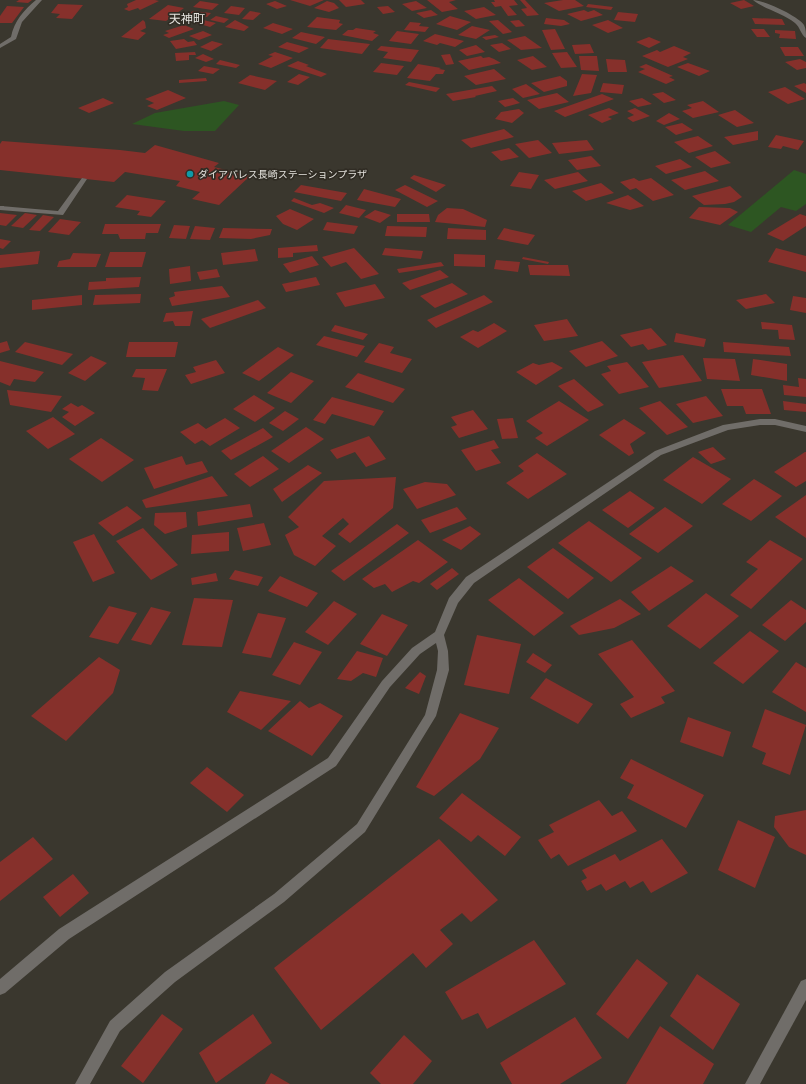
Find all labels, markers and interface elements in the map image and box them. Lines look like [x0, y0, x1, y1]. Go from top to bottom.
district label: 天神町 [169, 11, 205, 26]
place label: ダイアパレス長崎ステーションプラザ [198, 168, 367, 180]
marker: ダイアパレス長崎ステーションプラザ [185, 169, 195, 179]

